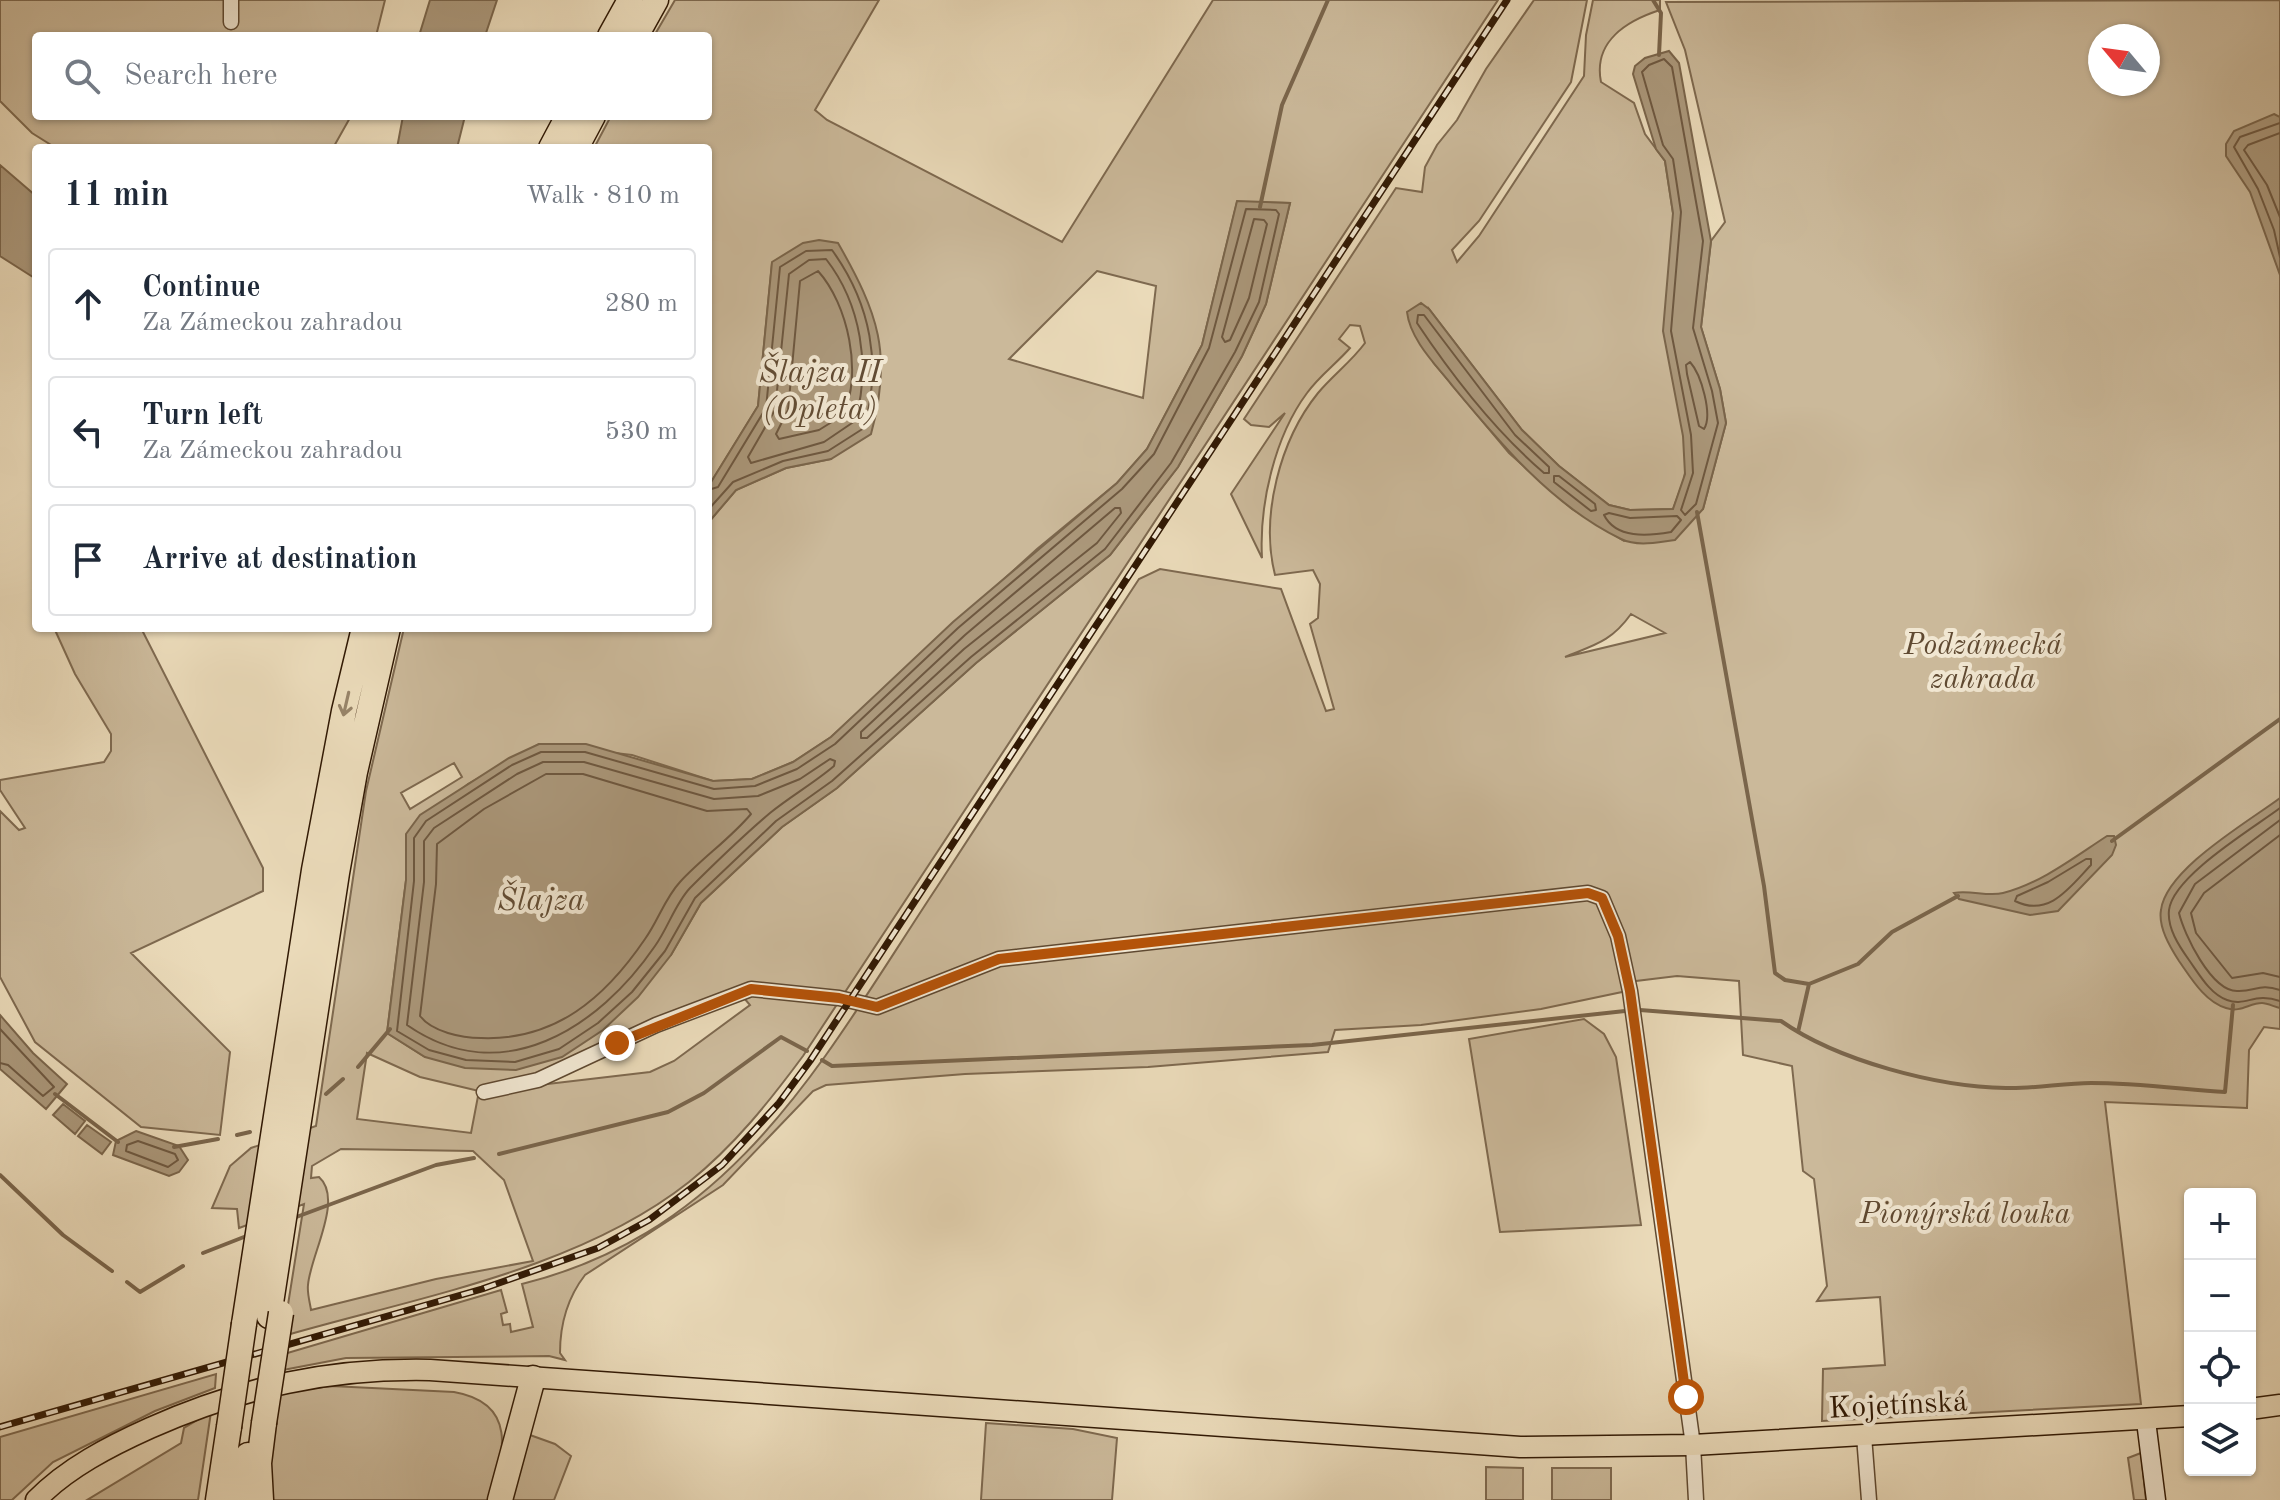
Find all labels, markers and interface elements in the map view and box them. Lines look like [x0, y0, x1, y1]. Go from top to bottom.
north arrow [2088, 24, 2160, 96]
search box [32, 32, 712, 120]
icon: search [60, 54, 104, 98]
text: Search here [124, 61, 278, 91]
text: 11 min [64, 179, 169, 213]
text: Walk · 810 m [526, 183, 680, 209]
text: Continue [142, 273, 261, 303]
icon: ahead [66, 282, 110, 326]
text: 280 m [605, 291, 678, 317]
text: Za Zámeckou zahradou [142, 310, 403, 336]
water label: Šlajza II (Opleta) [759, 351, 884, 427]
text: Turn left [142, 401, 263, 431]
icon: left [66, 410, 110, 454]
text: 530 m [605, 419, 678, 445]
text: Za Zámeckou zahradou [142, 438, 403, 464]
icon: arrive [66, 538, 110, 582]
text: Arrive at destination [142, 545, 417, 575]
park label: Podzámecká zahrada [1903, 631, 2062, 695]
one-way arrow [337, 690, 352, 716]
water label: Šlajza [497, 879, 585, 918]
route end [599, 1025, 635, 1061]
map controls [2184, 1188, 2256, 1476]
button: + [2184, 1188, 2256, 1260]
park label: Pionýrská louka [1858, 1200, 2071, 1230]
button: − [2184, 1260, 2256, 1332]
button: locate [2184, 1332, 2256, 1404]
route start [1668, 1379, 1704, 1415]
street label: Kojetínská [1828, 1387, 1969, 1425]
button: layers [2184, 1404, 2256, 1476]

